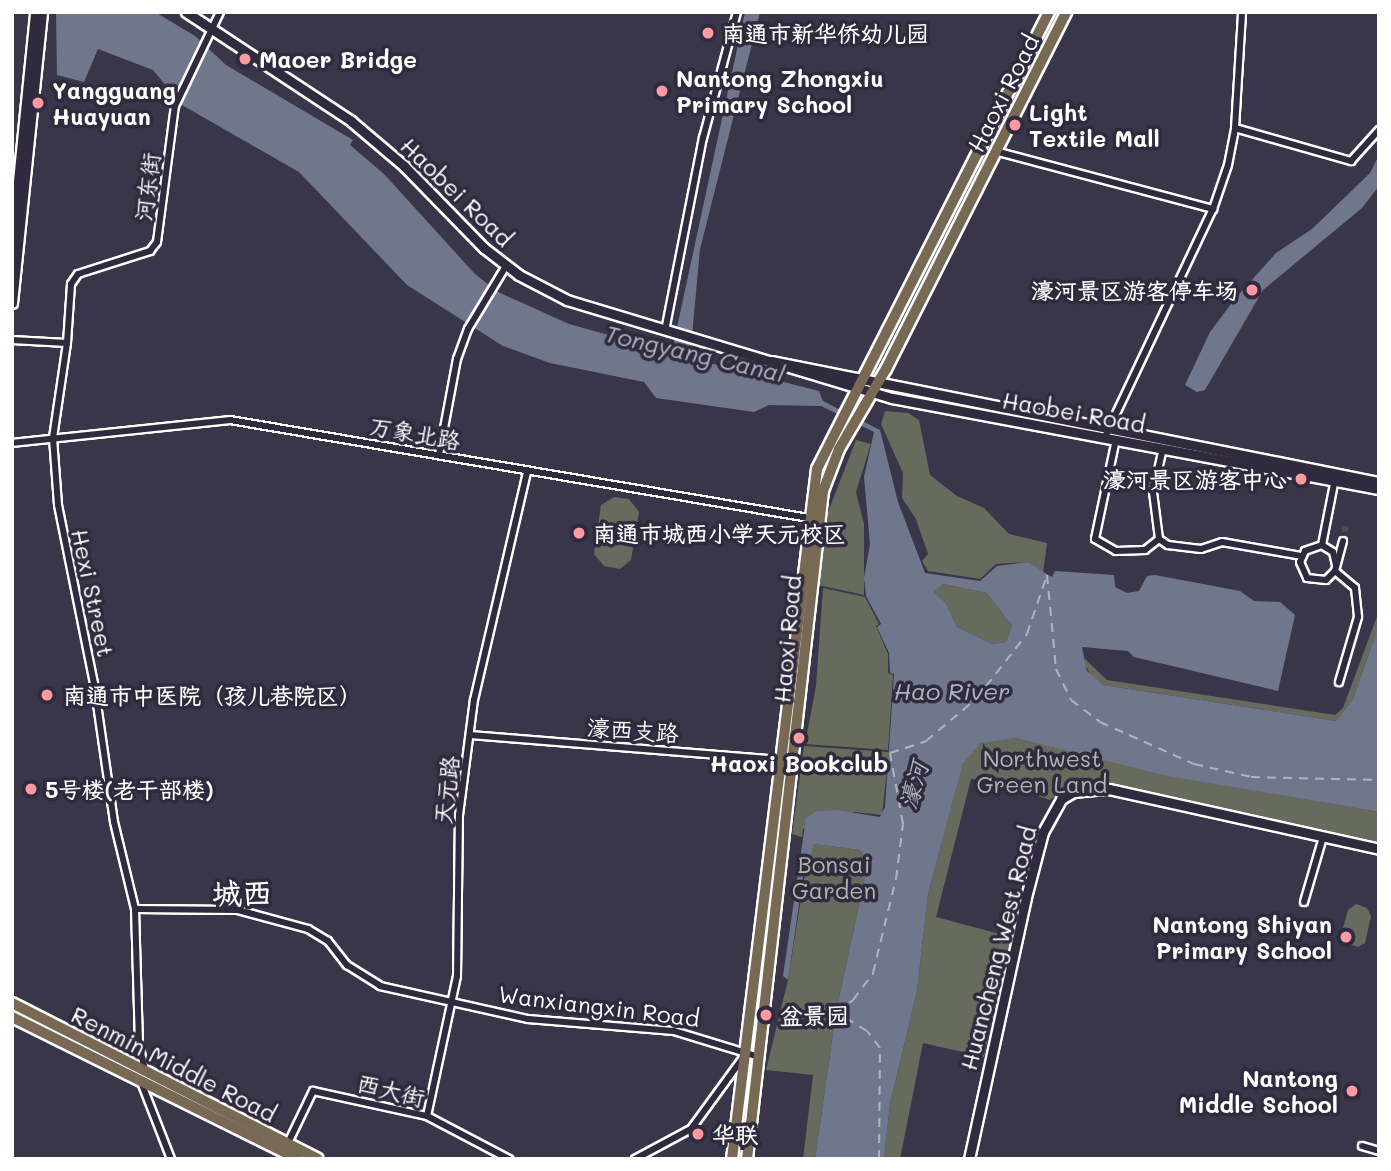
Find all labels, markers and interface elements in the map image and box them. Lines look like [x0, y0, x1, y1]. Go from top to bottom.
place label: 南通市新华侨幼儿园 [722, 19, 929, 47]
marker: 南通市新华侨幼儿园 [700, 25, 716, 41]
street label: Haoxi Road [962, 30, 1044, 156]
place label: Maoer Bridge [259, 45, 417, 73]
marker: Maoer Bridge [237, 51, 253, 67]
place label: Nantong Zhongxiu Primary School [676, 64, 884, 118]
place label: Yangguang Huayuan [52, 76, 176, 130]
marker: Nantong Zhongxiu Primary School [654, 83, 670, 99]
marker: Yangguang Huayuan [30, 95, 46, 111]
place label: Light Textile Mall [1029, 98, 1160, 152]
marker: Light Textile Mall [1007, 117, 1023, 133]
street label: Haobei Road [395, 132, 519, 252]
street label: 河东街 [129, 151, 165, 223]
place label: 濠河景区游客停车场 [1031, 276, 1238, 304]
marker: 濠河景区游客停车场 [1244, 282, 1260, 298]
water label: Tongyang Canal [602, 318, 788, 388]
street label: Haobei Road [1000, 386, 1148, 438]
street label: 万象北路 [367, 411, 463, 455]
place label: 濠河景区游客中心 [1103, 465, 1287, 493]
marker: 濠河景区游客中心 [1293, 471, 1309, 487]
place label: 南通市城西小学天元校区 [593, 519, 846, 547]
marker: 南通市城西小学天元校区 [571, 525, 587, 541]
street label: Hexi Street [66, 527, 120, 659]
street label: Haoxi Road [768, 574, 806, 704]
water label: Hao River [894, 677, 1010, 705]
place label: 南通市中医院（孩儿巷院区） [63, 681, 362, 709]
marker: 南通市中医院（孩儿巷院区） [37, 685, 57, 705]
street label: 濠西支路 [586, 713, 680, 747]
marker: Haoxi Bookclub [791, 730, 807, 746]
park label: Northwest Green Land [977, 744, 1107, 798]
place label: Haoxi Bookclub [710, 749, 888, 777]
street label: 天元路 [428, 754, 464, 826]
water label: 濠河 [893, 758, 933, 812]
place label: 5号楼(老干部楼) [45, 775, 214, 803]
marker: 5号楼(老干部楼) [23, 781, 39, 797]
street label: Huancheng West Road [954, 823, 1042, 1073]
park label: Bonsai Garden [792, 850, 876, 904]
district label: 城西 [212, 874, 272, 910]
place label: Nantong Shiyan Primary School [1153, 910, 1332, 964]
marker: Nantong Shiyan Primary School [1338, 929, 1354, 945]
street label: Wanxiangxin Road [497, 980, 701, 1032]
street label: Renmin Middle Road [67, 1000, 281, 1128]
place label: 盆景园 [780, 1001, 849, 1029]
marker: 盆景园 [758, 1007, 774, 1023]
place label: Nantong Middle School [1179, 1064, 1338, 1118]
street label: 西大街 [354, 1068, 428, 1112]
marker: Nantong Middle School [1344, 1083, 1360, 1099]
place label: 华联 [712, 1120, 758, 1148]
marker: 华联 [690, 1126, 706, 1142]

